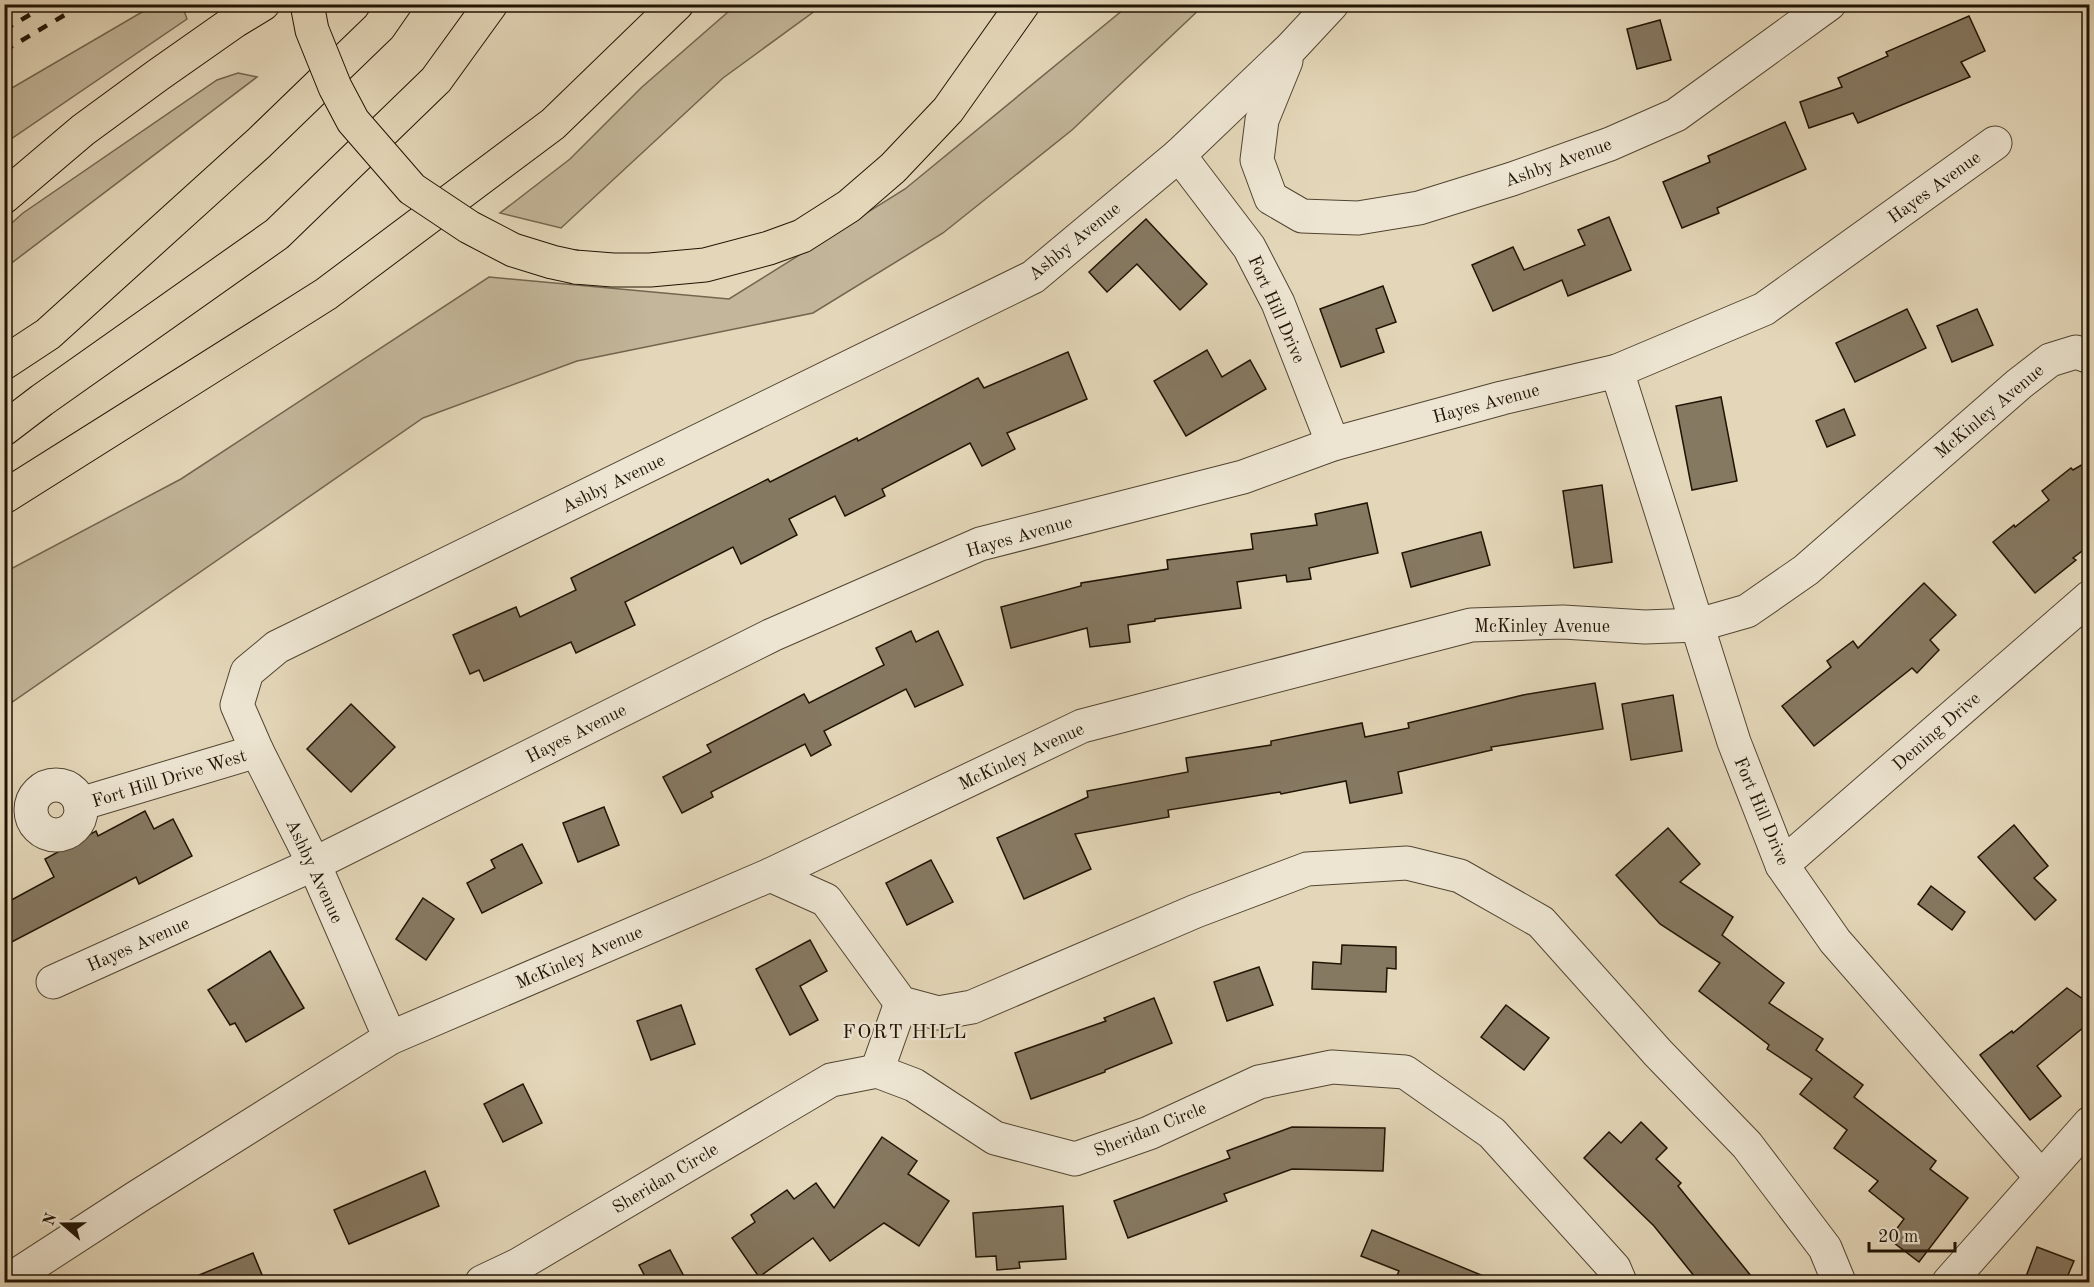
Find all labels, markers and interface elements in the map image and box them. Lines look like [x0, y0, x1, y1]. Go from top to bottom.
street label: Ashby Avenue [1502, 135, 1614, 191]
street label: Hayes Avenue [1885, 148, 1984, 227]
street label: Ashby Avenue [1025, 199, 1124, 284]
street label: Fort Hill Drive [1244, 253, 1308, 366]
street label: McKinley Avenue [1932, 361, 2048, 462]
street label: Hayes Avenue [1431, 381, 1542, 427]
street label: Ashby Avenue [559, 451, 668, 517]
street label: Hayes Avenue [964, 513, 1075, 561]
street label: McKinley Avenue [1474, 618, 1610, 636]
street label: Deming Drive [1890, 689, 1984, 774]
street label: Hayes Avenue [523, 701, 629, 767]
street label: McKinley Avenue [956, 720, 1087, 794]
street label: Fort Hill Drive West [90, 747, 249, 811]
street label: Fort Hill Drive [1730, 755, 1792, 868]
street label: Ashby Avenue [282, 817, 346, 926]
street label: Hayes Avenue [85, 914, 192, 975]
street label: McKinley Avenue [513, 923, 646, 993]
district label: FORT HILL [842, 1023, 968, 1043]
street label: Sheridan Circle [1091, 1099, 1209, 1161]
street label: Sheridan Circle [610, 1140, 722, 1217]
north arrow [33, 1194, 93, 1254]
text: N [41, 1210, 61, 1228]
scale bar [1869, 1215, 1954, 1253]
text: 20 m [1878, 1228, 1918, 1246]

